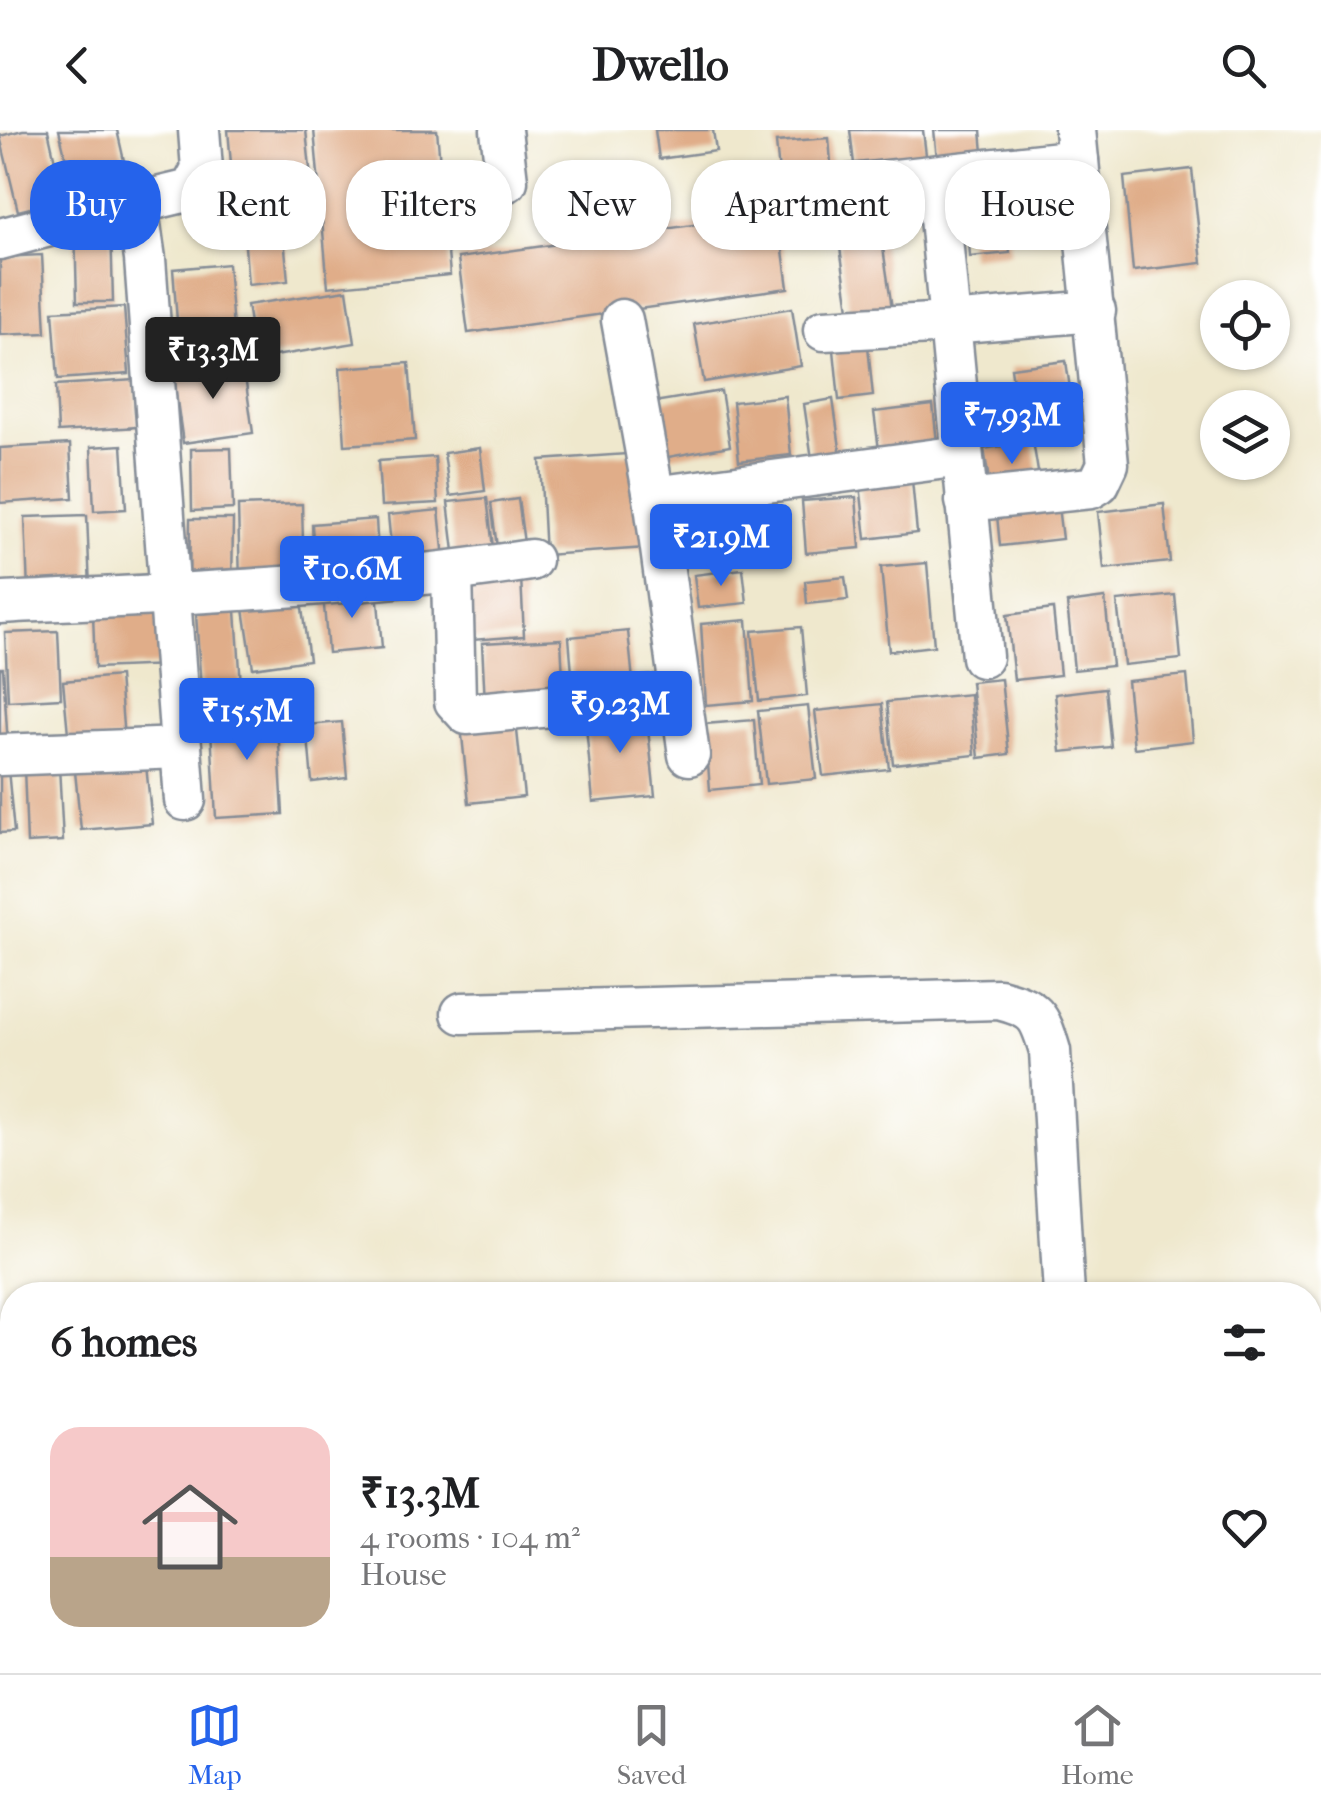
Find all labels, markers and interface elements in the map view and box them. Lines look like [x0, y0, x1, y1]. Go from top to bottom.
icon: back [50, 38, 105, 93]
icon: search [1216, 38, 1271, 93]
text: Dwello [592, 39, 729, 92]
chip: Buy [30, 160, 161, 250]
chip: Rent [181, 160, 326, 250]
chip: Filters [346, 160, 512, 250]
chip: New [532, 160, 671, 250]
chip: Apartment [691, 160, 925, 250]
chip: House [945, 160, 1110, 250]
map controls [1200, 280, 1290, 480]
button: locate [1200, 280, 1290, 370]
pin: ₹13.3M [132, 317, 294, 402]
text: ₹13.3M [167, 331, 259, 368]
pin: ₹7.93M [931, 382, 1093, 467]
button: layers [1200, 390, 1290, 480]
text: ₹7.93M [963, 396, 1061, 433]
pin: ₹21.9M [640, 504, 802, 589]
text: ₹21.9M [672, 518, 770, 555]
pin: ₹10.6M [271, 536, 433, 621]
text: ₹10.6M [302, 550, 402, 587]
pin: ₹9.23M [539, 671, 701, 756]
pin: ₹15.5M [166, 678, 328, 763]
text: ₹9.23M [570, 685, 670, 722]
text: ₹15.5M [201, 692, 293, 729]
icon: filters [1217, 1315, 1272, 1370]
text: 6 homes [50, 1318, 197, 1367]
icon: home [130, 1467, 250, 1587]
text: ₹13.3M [360, 1469, 480, 1518]
icon: heart [1217, 1500, 1272, 1555]
text: 4 rooms · 104 m² [360, 1519, 580, 1556]
text: House [360, 1556, 447, 1593]
tab: Map [187, 1698, 242, 1791]
tab: Saved [617, 1698, 686, 1791]
tab: Home [1061, 1698, 1134, 1791]

